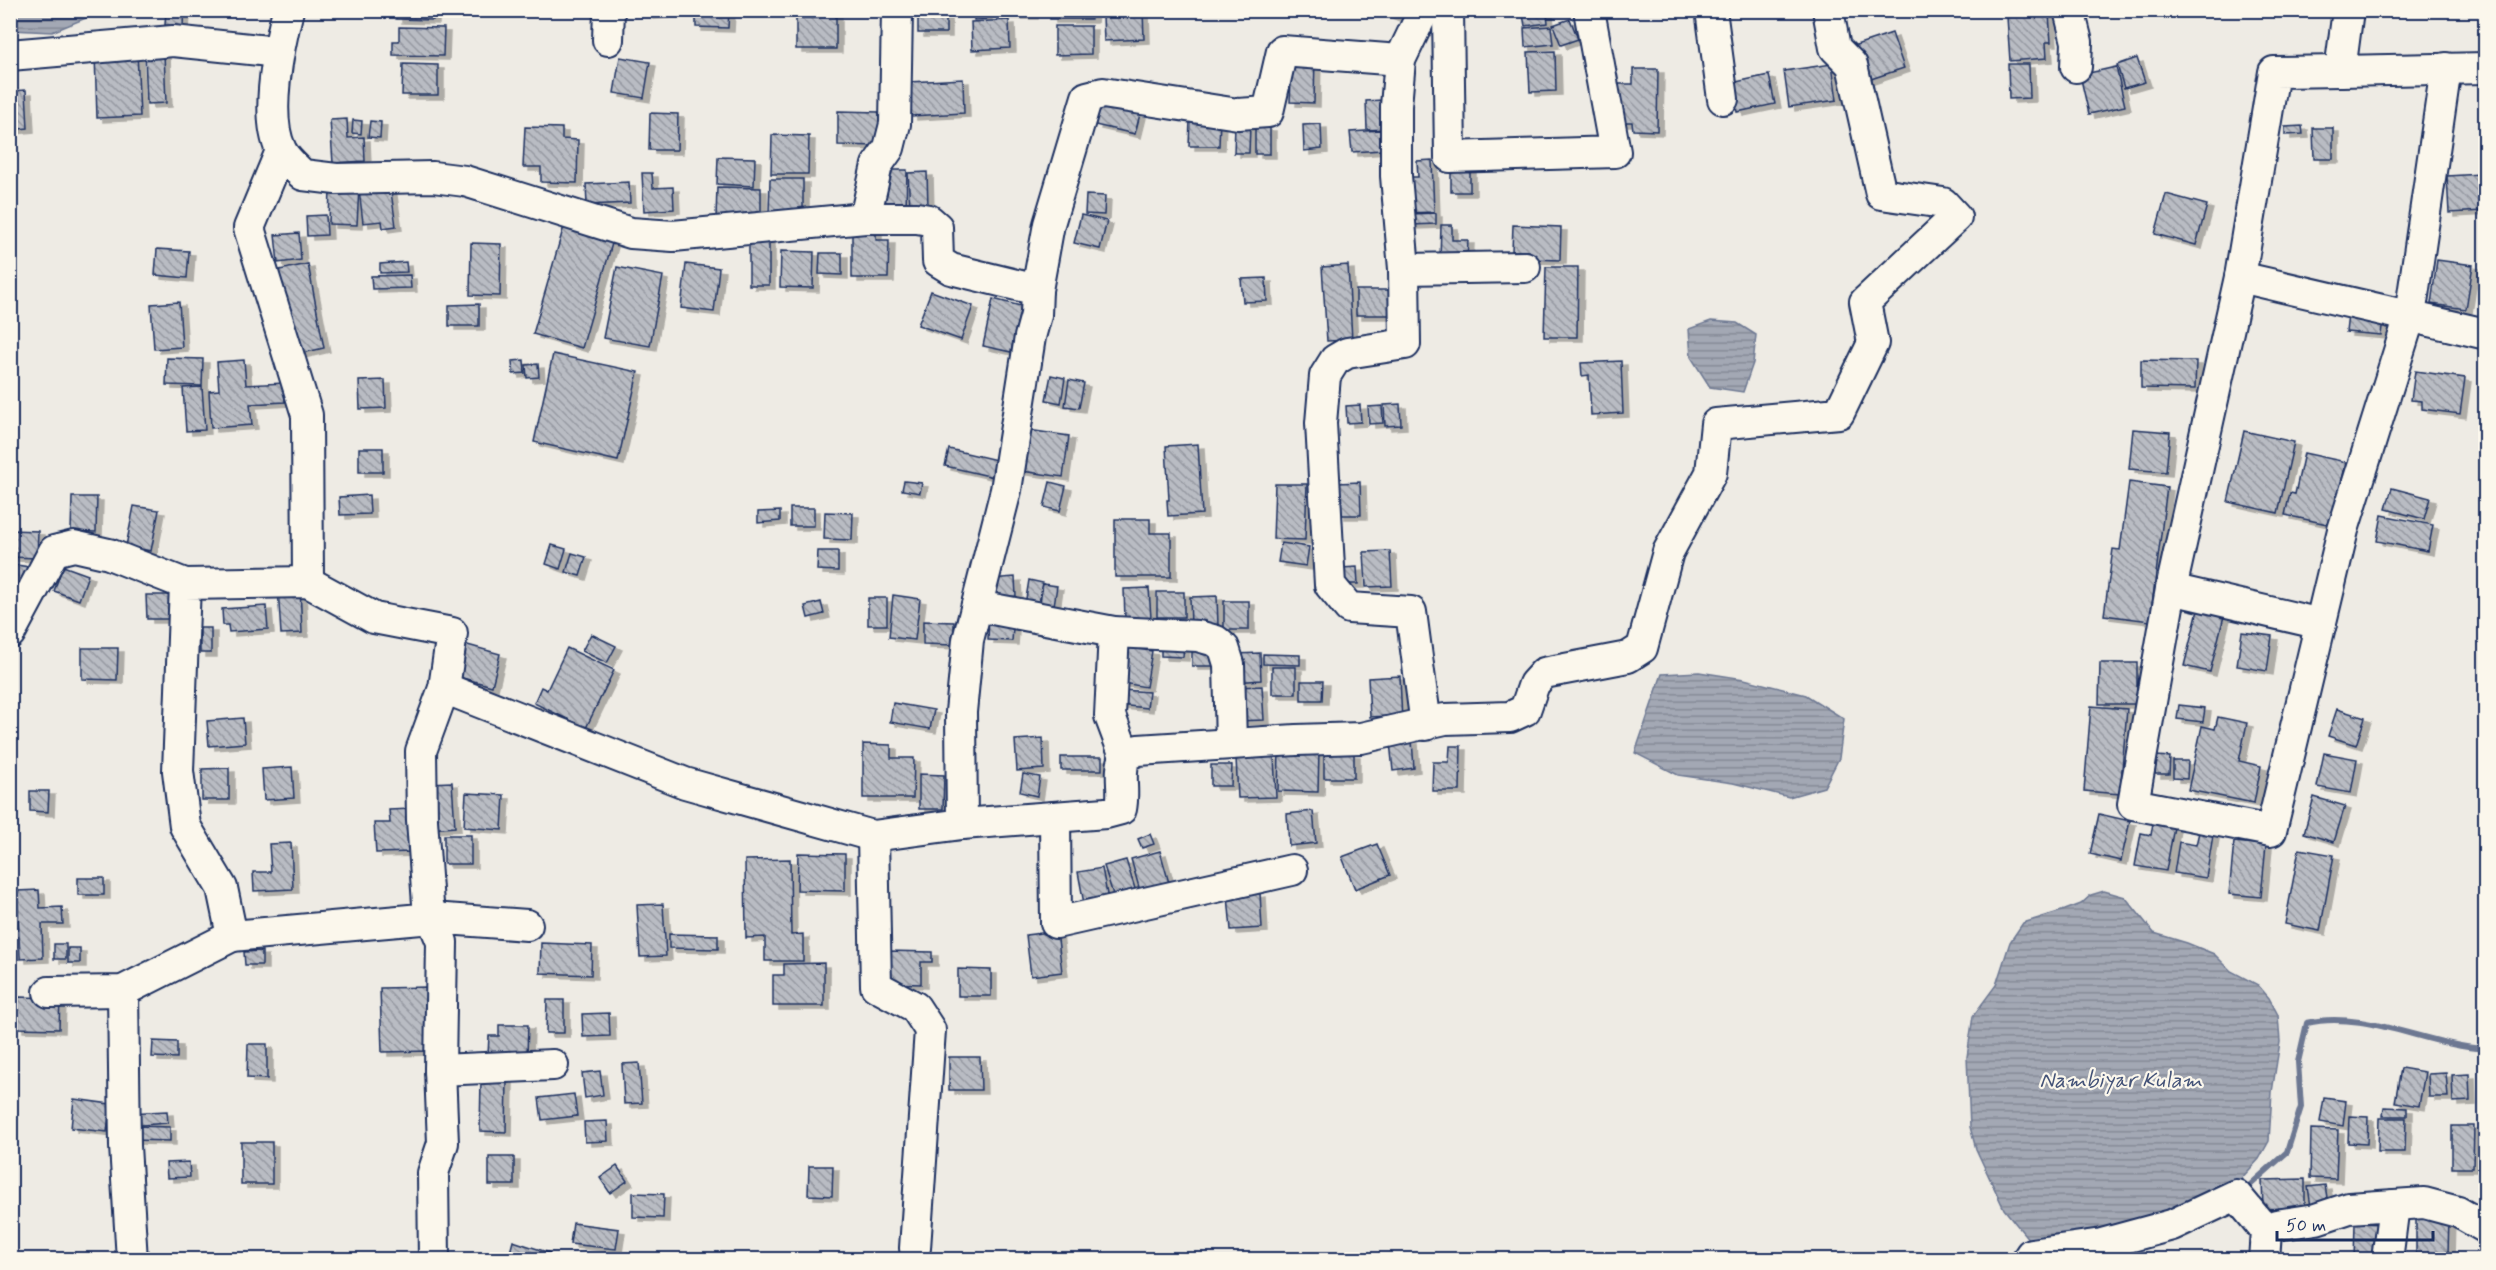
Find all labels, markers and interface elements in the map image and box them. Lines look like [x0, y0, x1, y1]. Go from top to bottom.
water label: Nambiyar Kulam [2040, 1067, 2202, 1095]
scale bar [2277, 1204, 2433, 1242]
text: 50 m [2286, 1214, 2326, 1238]

